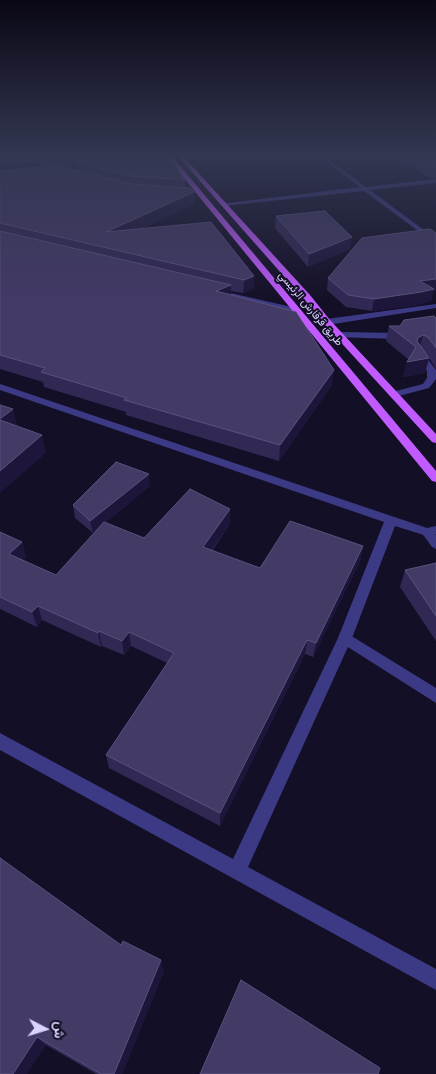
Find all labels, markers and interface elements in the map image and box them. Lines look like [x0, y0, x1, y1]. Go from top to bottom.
street label: طريق قرقارش الرئيسي [275, 269, 345, 349]
north arrow [20, 1004, 70, 1054]
text: ش [49, 1021, 72, 1040]

